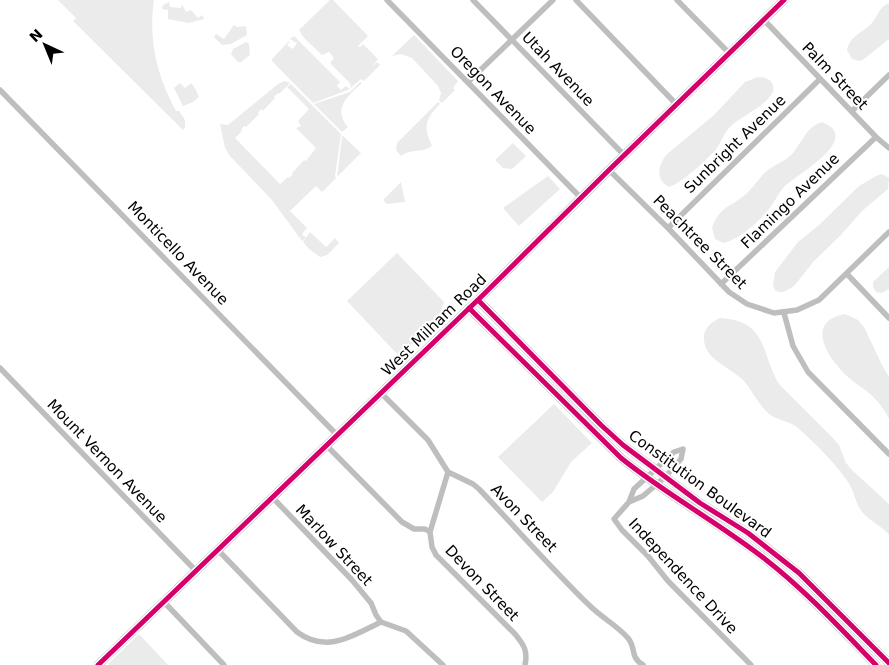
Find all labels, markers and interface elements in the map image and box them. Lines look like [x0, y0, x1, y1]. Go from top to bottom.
north arrow [20, 20, 70, 70]
text: N [26, 26, 46, 45]
street label: Utah Avenue [518, 28, 598, 110]
street label: Palm Street [798, 39, 872, 114]
street label: Oregon Avenue [446, 42, 540, 138]
street label: Sunbright Avenue [681, 91, 789, 197]
street label: Flamingo Avenue [737, 150, 843, 252]
street label: Peachtree Street [649, 191, 751, 293]
street label: Monticello Avenue [124, 197, 232, 309]
street label: West Milham Road [378, 270, 490, 380]
street label: Mount Vernon Avenue [43, 396, 171, 526]
street label: Constitution Boulevard [625, 426, 775, 542]
street label: Avon Street [487, 480, 561, 556]
street label: Marlow Street [292, 501, 376, 589]
street label: Independence Drive [625, 514, 741, 638]
street label: Devon Street [441, 541, 523, 625]

